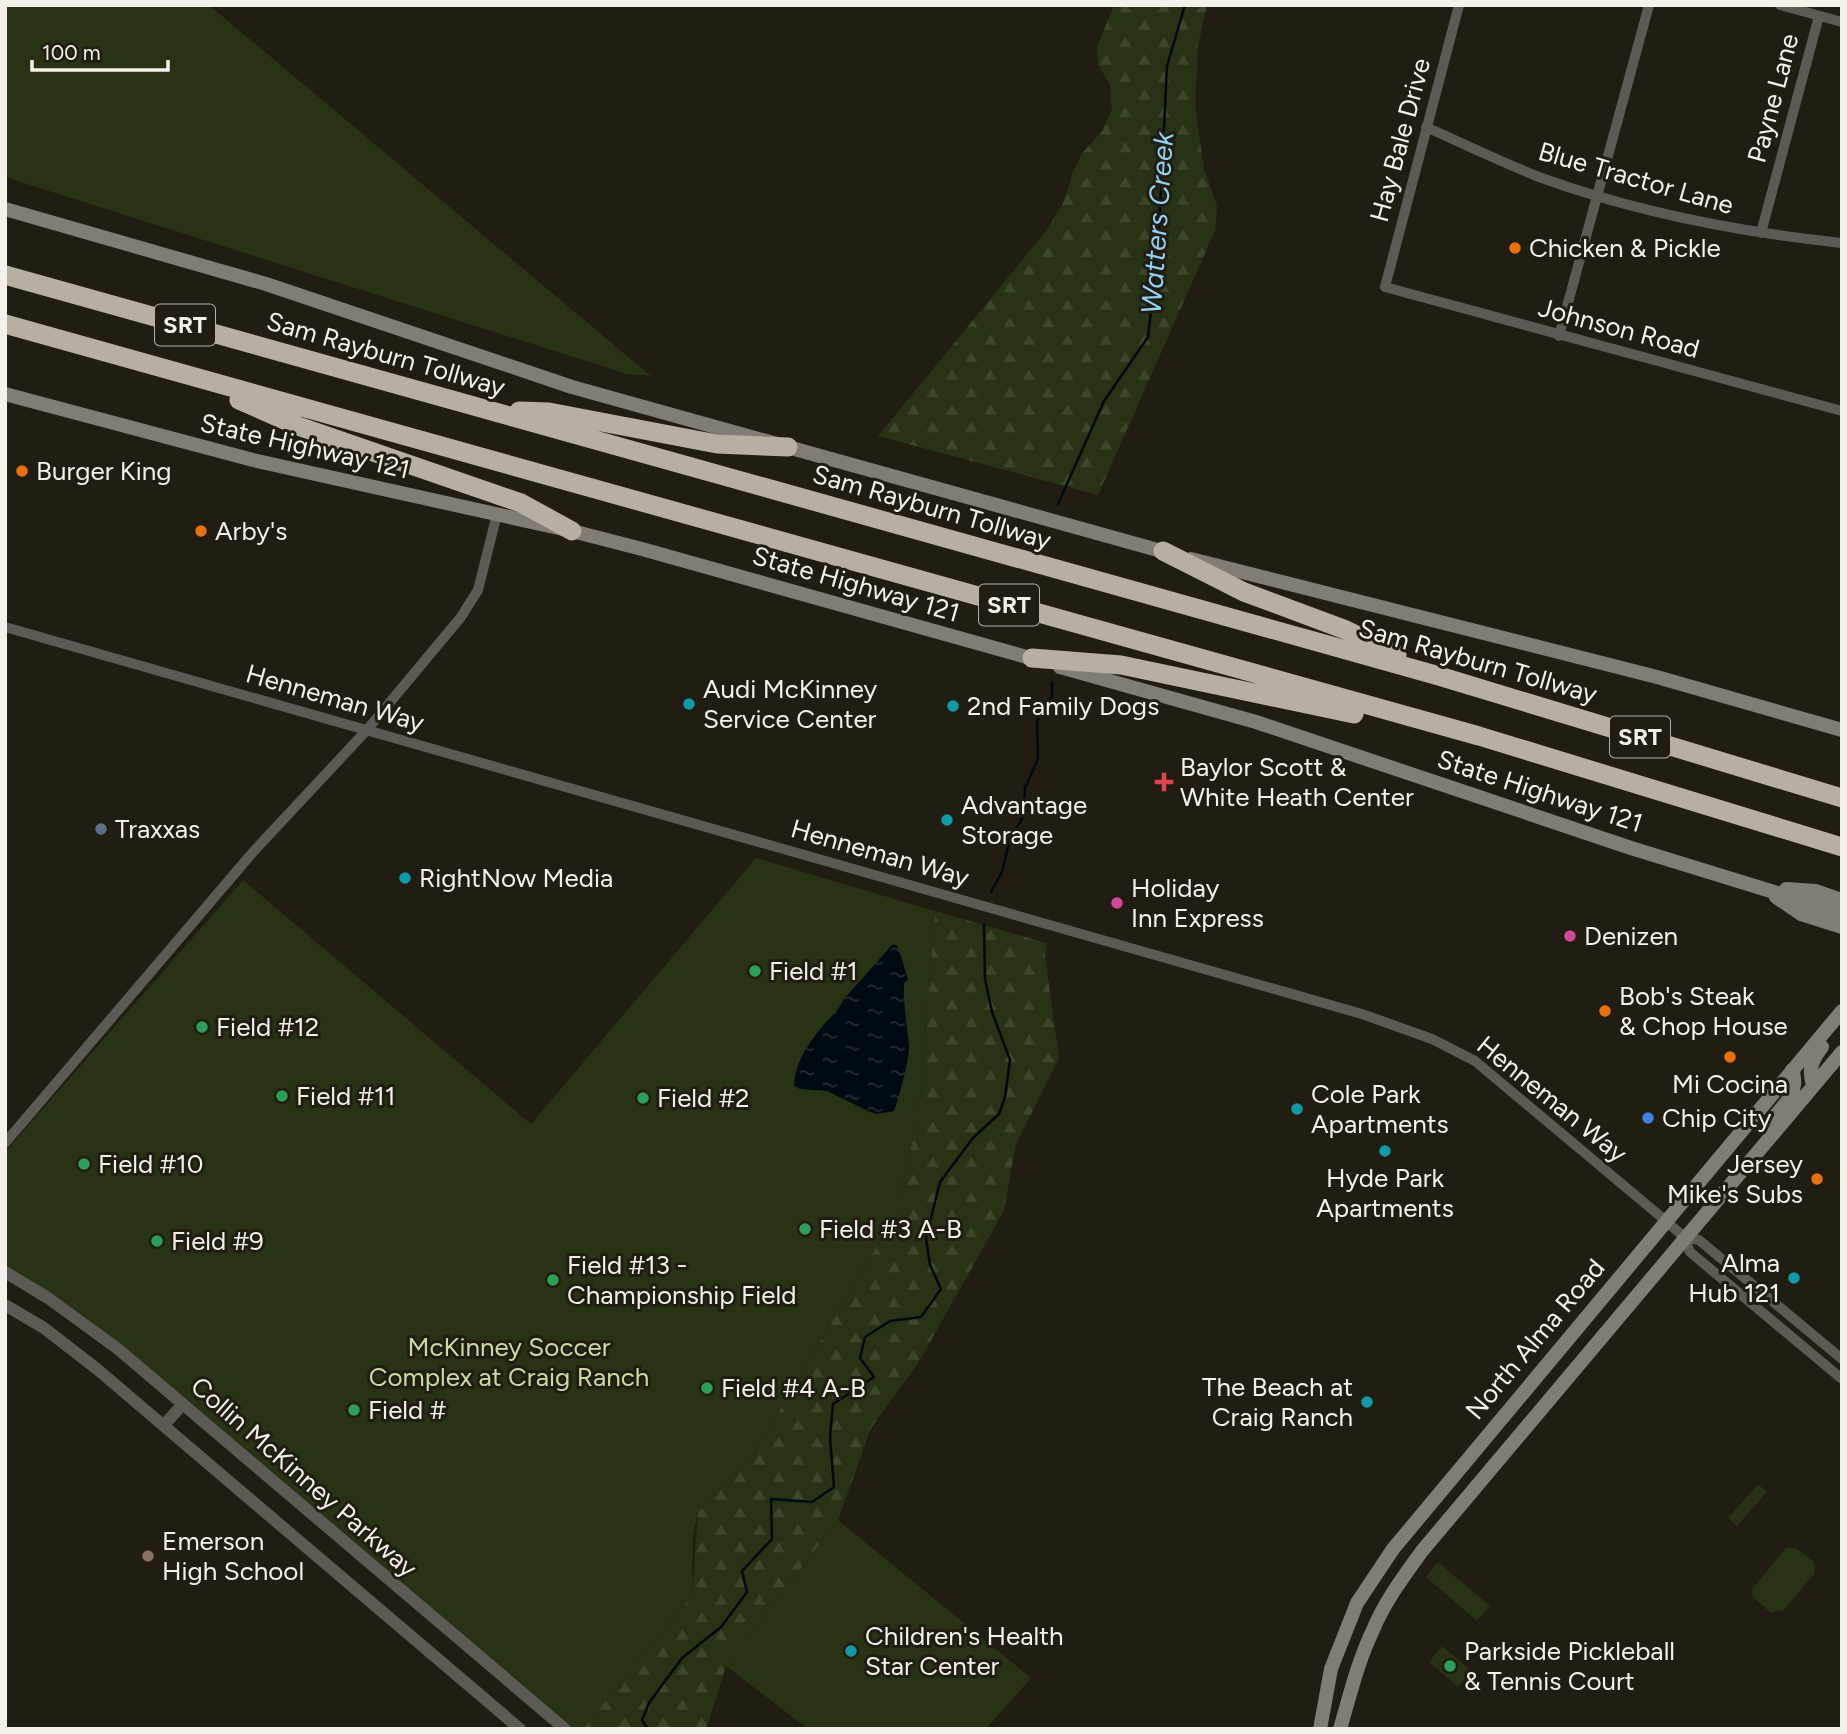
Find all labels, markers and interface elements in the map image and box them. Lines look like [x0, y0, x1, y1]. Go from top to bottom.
scale bar [32, 28, 168, 72]
street label: Payne Lane [1740, 30, 1806, 166]
text: 100 m [42, 40, 101, 65]
street label: Hay Bale Drive [1363, 55, 1437, 225]
water label: Watters Creek [1134, 129, 1180, 315]
street label: Blue Tractor Lane [1535, 135, 1737, 221]
place label: Chicken & Pickle [1529, 232, 1721, 264]
marker: Chicken & Pickle [1507, 240, 1523, 256]
street label: Johnson Road [1535, 291, 1703, 365]
road number: SRT [155, 304, 215, 346]
street label: Sam Rayburn Tollway [263, 305, 509, 403]
street label: State Highway 121 [197, 406, 413, 486]
place label: Burger King [36, 455, 172, 487]
street label: Sam Rayburn Tollway [809, 458, 1055, 556]
marker: Burger King [14, 463, 30, 479]
place label: Arby's [215, 515, 287, 547]
marker: Arby's [193, 523, 209, 539]
street label: State Highway 121 [749, 539, 963, 629]
road number: SRT [979, 584, 1039, 626]
street label: Sam Rayburn Tollway [1355, 612, 1601, 710]
street label: Henneman Way [242, 657, 428, 739]
place label: Audi McKinney Service Center [703, 673, 878, 735]
place label: 2nd Family Dogs [967, 690, 1159, 722]
marker: Audi McKinney Service Center [681, 696, 697, 712]
marker: 2nd Family Dogs [945, 698, 961, 714]
road number: SRT [1610, 716, 1670, 758]
street label: State Highway 121 [1433, 743, 1647, 839]
place label: Baylor Scott & White Heath Center [1180, 751, 1414, 813]
marker: Baylor Scott & White Heath Center [1154, 772, 1174, 792]
place label: Advantage Storage [961, 789, 1087, 851]
street label: Henneman Way [787, 812, 973, 894]
marker: Advantage Storage [939, 812, 955, 828]
place label: Traxxas [115, 813, 200, 845]
marker: Traxxas [93, 821, 109, 837]
place label: RightNow Media [419, 862, 613, 894]
marker: RightNow Media [397, 870, 413, 886]
place label: Holiday Inn Express [1131, 872, 1264, 934]
marker: Holiday Inn Express [1109, 895, 1125, 911]
place label: Denizen [1584, 920, 1678, 952]
marker: Denizen [1562, 928, 1578, 944]
place label: Field #1 [769, 955, 858, 987]
marker: Field #1 [747, 963, 763, 979]
place label: Bob's Steak & Chop House [1619, 980, 1788, 1042]
marker: Bob's Steak & Chop House [1597, 1003, 1613, 1019]
place label: Field #12 [216, 1011, 319, 1043]
marker: Field #12 [194, 1019, 210, 1035]
street label: Henneman Way [1470, 1029, 1634, 1169]
marker: Mi Cocina [1722, 1049, 1738, 1065]
place label: Mi Cocina [1672, 1068, 1788, 1100]
place label: Cole Park Apartments [1311, 1078, 1449, 1140]
place label: Field #11 [296, 1080, 396, 1112]
place label: Field #2 [657, 1082, 750, 1114]
marker: Field #11 [274, 1088, 290, 1104]
marker: Field #2 [635, 1090, 651, 1106]
marker: Cole Park Apartments [1289, 1101, 1305, 1117]
place label: Chip City [1662, 1102, 1772, 1134]
marker: Chip City [1640, 1110, 1656, 1126]
marker: Hyde Park Apartments [1377, 1143, 1393, 1159]
place label: Field #10 [98, 1148, 203, 1180]
place label: Jersey Mike's Subs [1667, 1148, 1803, 1210]
marker: Field #10 [76, 1156, 92, 1172]
place label: Hyde Park Apartments [1316, 1162, 1454, 1224]
marker: Jersey Mike's Subs [1809, 1171, 1825, 1187]
place label: Field #3 A-B [819, 1213, 962, 1245]
marker: Field #3 A-B [797, 1221, 813, 1237]
place label: Field #9 [171, 1225, 264, 1257]
marker: Field #9 [149, 1233, 165, 1249]
place label: Alma Hub 121 [1688, 1247, 1780, 1309]
place label: Field #13 - Championship Field [567, 1249, 796, 1311]
street label: North Alma Road [1459, 1252, 1611, 1426]
marker: Alma Hub 121 [1786, 1270, 1802, 1286]
marker: Field #13 - Championship Field [545, 1272, 561, 1288]
park label: McKinney Soccer Complex at Craig Ranch [369, 1331, 649, 1393]
street label: Collin McKinney Parkway [184, 1370, 424, 1584]
place label: The Beach at Craig Ranch [1202, 1371, 1353, 1433]
place label: Field #4 A-B [721, 1372, 866, 1404]
marker: Field #4 A-B [699, 1380, 715, 1396]
place label: Field # [368, 1394, 447, 1426]
marker: The Beach at Craig Ranch [1359, 1394, 1375, 1410]
marker: Field # [346, 1402, 362, 1418]
place label: Emerson High School [162, 1525, 304, 1587]
marker: Emerson High School [140, 1548, 156, 1564]
place label: Children's Health Star Center [865, 1620, 1064, 1682]
place label: Parkside Pickleball & Tennis Court [1464, 1635, 1675, 1697]
marker: Children's Health Star Center [843, 1643, 859, 1659]
marker: Parkside Pickleball & Tennis Court [1442, 1658, 1458, 1674]

